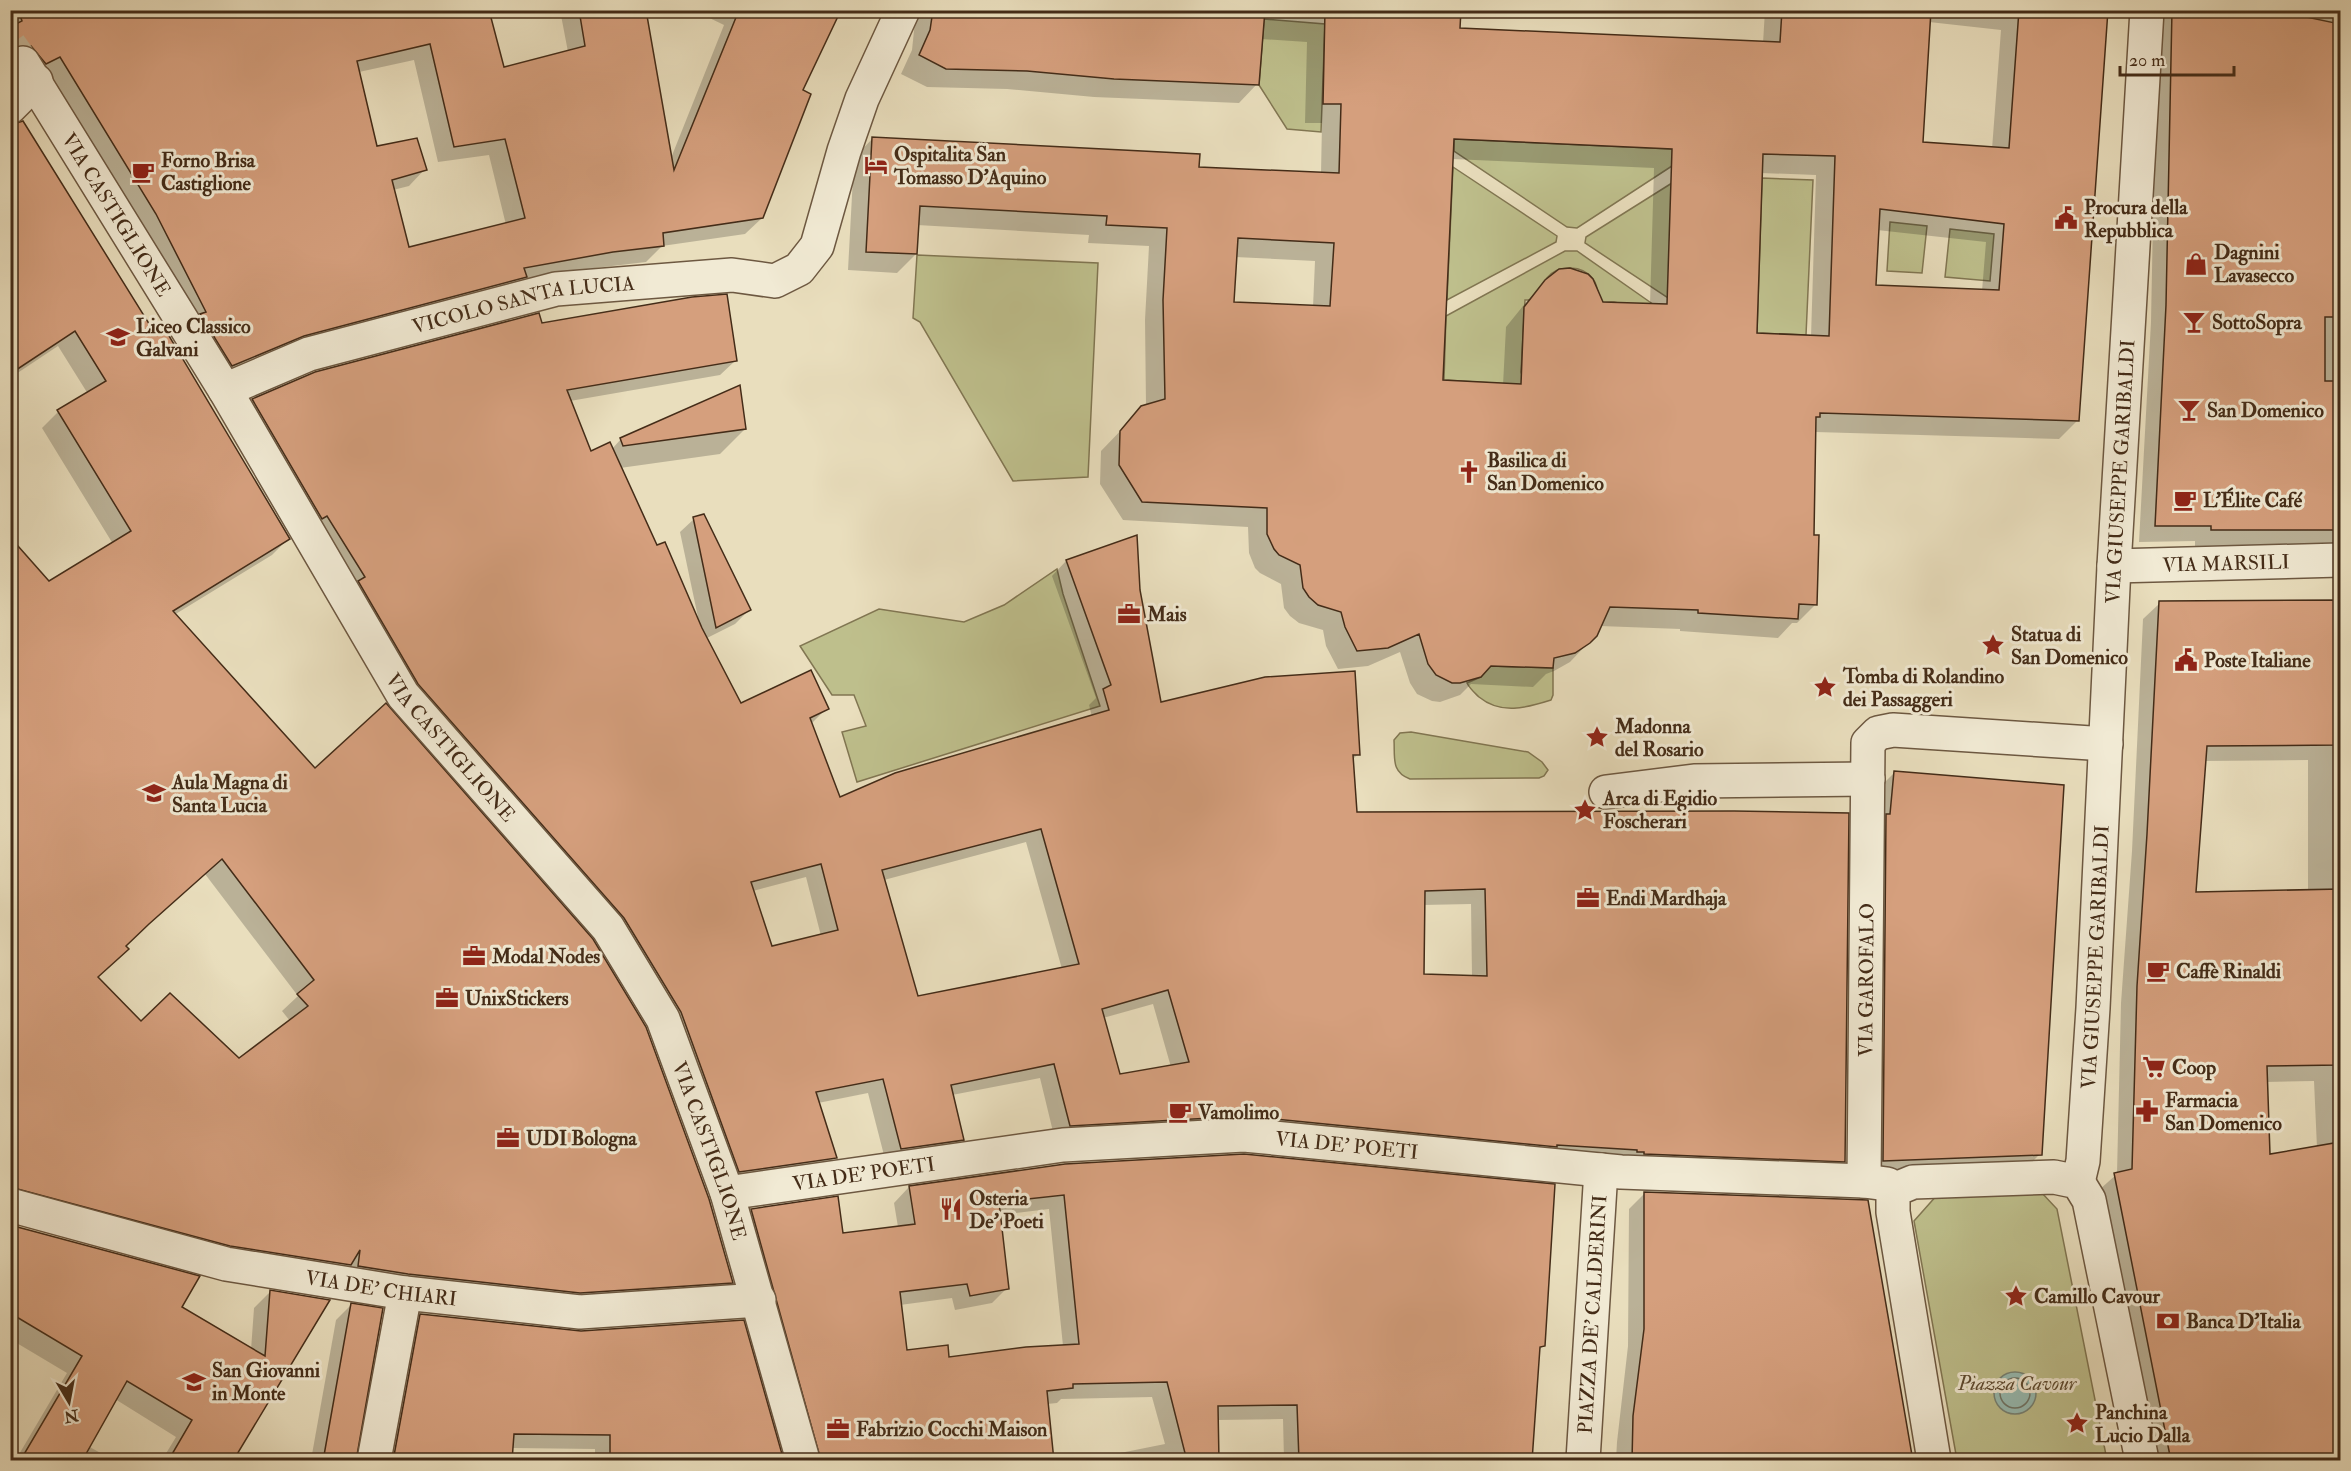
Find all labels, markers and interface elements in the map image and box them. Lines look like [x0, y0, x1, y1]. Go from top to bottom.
scale bar [2120, 39, 2234, 77]
text: 20 m [2129, 49, 2165, 72]
street label: VIA CASTIGLIONE [57, 128, 177, 301]
place label: Ospitalita San Tomasso D'Aquino [893, 142, 1047, 191]
place label: Forno Brisa Castiglione [161, 148, 256, 197]
hotel icon: Ospitalita San Tomasso D'Aquino [863, 152, 889, 178]
cafe icon: Forno Brisa Castiglione [130, 159, 156, 185]
place label: Procura della Repubblica [2084, 195, 2188, 244]
public building icon: Procura della Repubblica [2053, 205, 2079, 231]
place label: Dagnini Lavasecco [2214, 240, 2294, 288]
shop icon: Dagnini Lavasecco [2183, 251, 2209, 277]
street label: VICOLO SANTA LUCIA [409, 270, 636, 339]
bar icon: SottoSopra [2181, 309, 2207, 335]
place label: SottoSopra [2212, 310, 2303, 336]
place label: Liceo Classico Galvani [136, 314, 251, 362]
school or university icon: Liceo Classico Galvani [105, 324, 131, 350]
street label: VIA GIUSEPPE GARIBALDI [2100, 339, 2140, 604]
bar icon: San Domenico [2176, 397, 2202, 423]
place label: San Domenico [2207, 398, 2324, 423]
place label: Basilica di San Domenico [1487, 448, 1604, 496]
church icon: Basilica di San Domenico [1456, 459, 1482, 485]
cafe icon: L'Élite Café [2172, 487, 2198, 513]
place label: L'Élite Café [2203, 487, 2303, 513]
street label: VIA MARSILI [2162, 549, 2290, 577]
office icon: Mais [1116, 601, 1142, 627]
place label: Mais [1146, 602, 1187, 627]
place label: Statua di San Domenico [2011, 622, 2128, 670]
place icon: Statua di San Domenico [1980, 632, 2006, 658]
public building icon: Poste Italiane [2173, 647, 2199, 673]
place label: Poste Italiane [2204, 648, 2311, 673]
place label: Tomba di Rolandino dei Passaggeri [1842, 664, 2005, 713]
street label: VIA CASTIGLIONE [380, 668, 521, 827]
place icon: Tomba di Rolandino dei Passaggeri [1812, 674, 1838, 700]
place label: Madonna del Rosario [1614, 714, 1704, 762]
place icon: Madonna del Rosario [1584, 724, 1610, 750]
place label: Aula Magna di Santa Lucia [171, 770, 288, 818]
school or university icon: Aula Magna di Santa Lucia [141, 780, 167, 806]
place label: Arca di Egidio Foscherari [1602, 786, 1717, 834]
place icon: Arca di Egidio Foscherari [1572, 797, 1598, 823]
street label: VIA GIUSEPPE GARIBALDI [2075, 824, 2114, 1090]
office icon: Endi Mardhaja [1575, 885, 1601, 911]
place label: Endi Mardhaja [1606, 886, 1727, 911]
street label: VIA GAROFALO [1853, 903, 1879, 1057]
office icon: Modal Nodes [461, 943, 487, 969]
place label: Modal Nodes [491, 944, 600, 969]
cafe icon: Caffè Rinaldi [2145, 958, 2171, 984]
place label: Caffè Rinaldi [2176, 959, 2282, 984]
office icon: UnixStickers [434, 985, 460, 1011]
place label: UnixStickers [465, 986, 569, 1011]
supermarket icon: Coop [2141, 1054, 2167, 1080]
place label: Coop [2172, 1055, 2216, 1081]
street label: VIA CASTIGLIONE [667, 1058, 752, 1243]
place label: Farmacia San Domenico [2165, 1088, 2282, 1136]
pharmacy icon: Farmacia San Domenico [2134, 1098, 2160, 1124]
cafe icon: Vamolimo [1167, 1099, 1193, 1125]
place label: Vamolimo [1197, 1100, 1280, 1125]
office icon: UDI Bologna [495, 1125, 521, 1151]
place label: UDI Bologna [526, 1126, 638, 1152]
street label: VIA DE' POETI [1274, 1126, 1420, 1165]
street label: VIA DE' POETI [791, 1151, 936, 1196]
place label: Osteria De’ Poeti [969, 1186, 1045, 1234]
street label: PIAZZA DE' CALDERINI [1572, 1194, 1612, 1435]
restaurant icon: Osteria De’ Poeti [938, 1196, 964, 1222]
street label: VIA DE' CHIARI [304, 1265, 458, 1311]
place icon: Camillo Cavour [2003, 1283, 2029, 1309]
place label: Camillo Cavour [2034, 1284, 2161, 1309]
bank icon: Banca D'Italia [2155, 1308, 2181, 1334]
place label: Banca D'Italia [2186, 1309, 2301, 1334]
place label: San Giovanni in Monte [211, 1358, 321, 1406]
school or university icon: San Giovanni in Monte [181, 1369, 207, 1395]
park label: Piazza Cavour [1957, 1371, 2078, 1396]
north arrow [39, 1372, 99, 1432]
place label: Panchina Lucio Dalla [2095, 1400, 2191, 1448]
text: N [62, 1405, 81, 1427]
place icon: Panchina Lucio Dalla [2064, 1410, 2090, 1436]
office icon: Fabrizio Cocchi Maison [825, 1416, 851, 1442]
place label: Fabrizio Cocchi Maison [856, 1417, 1048, 1442]

